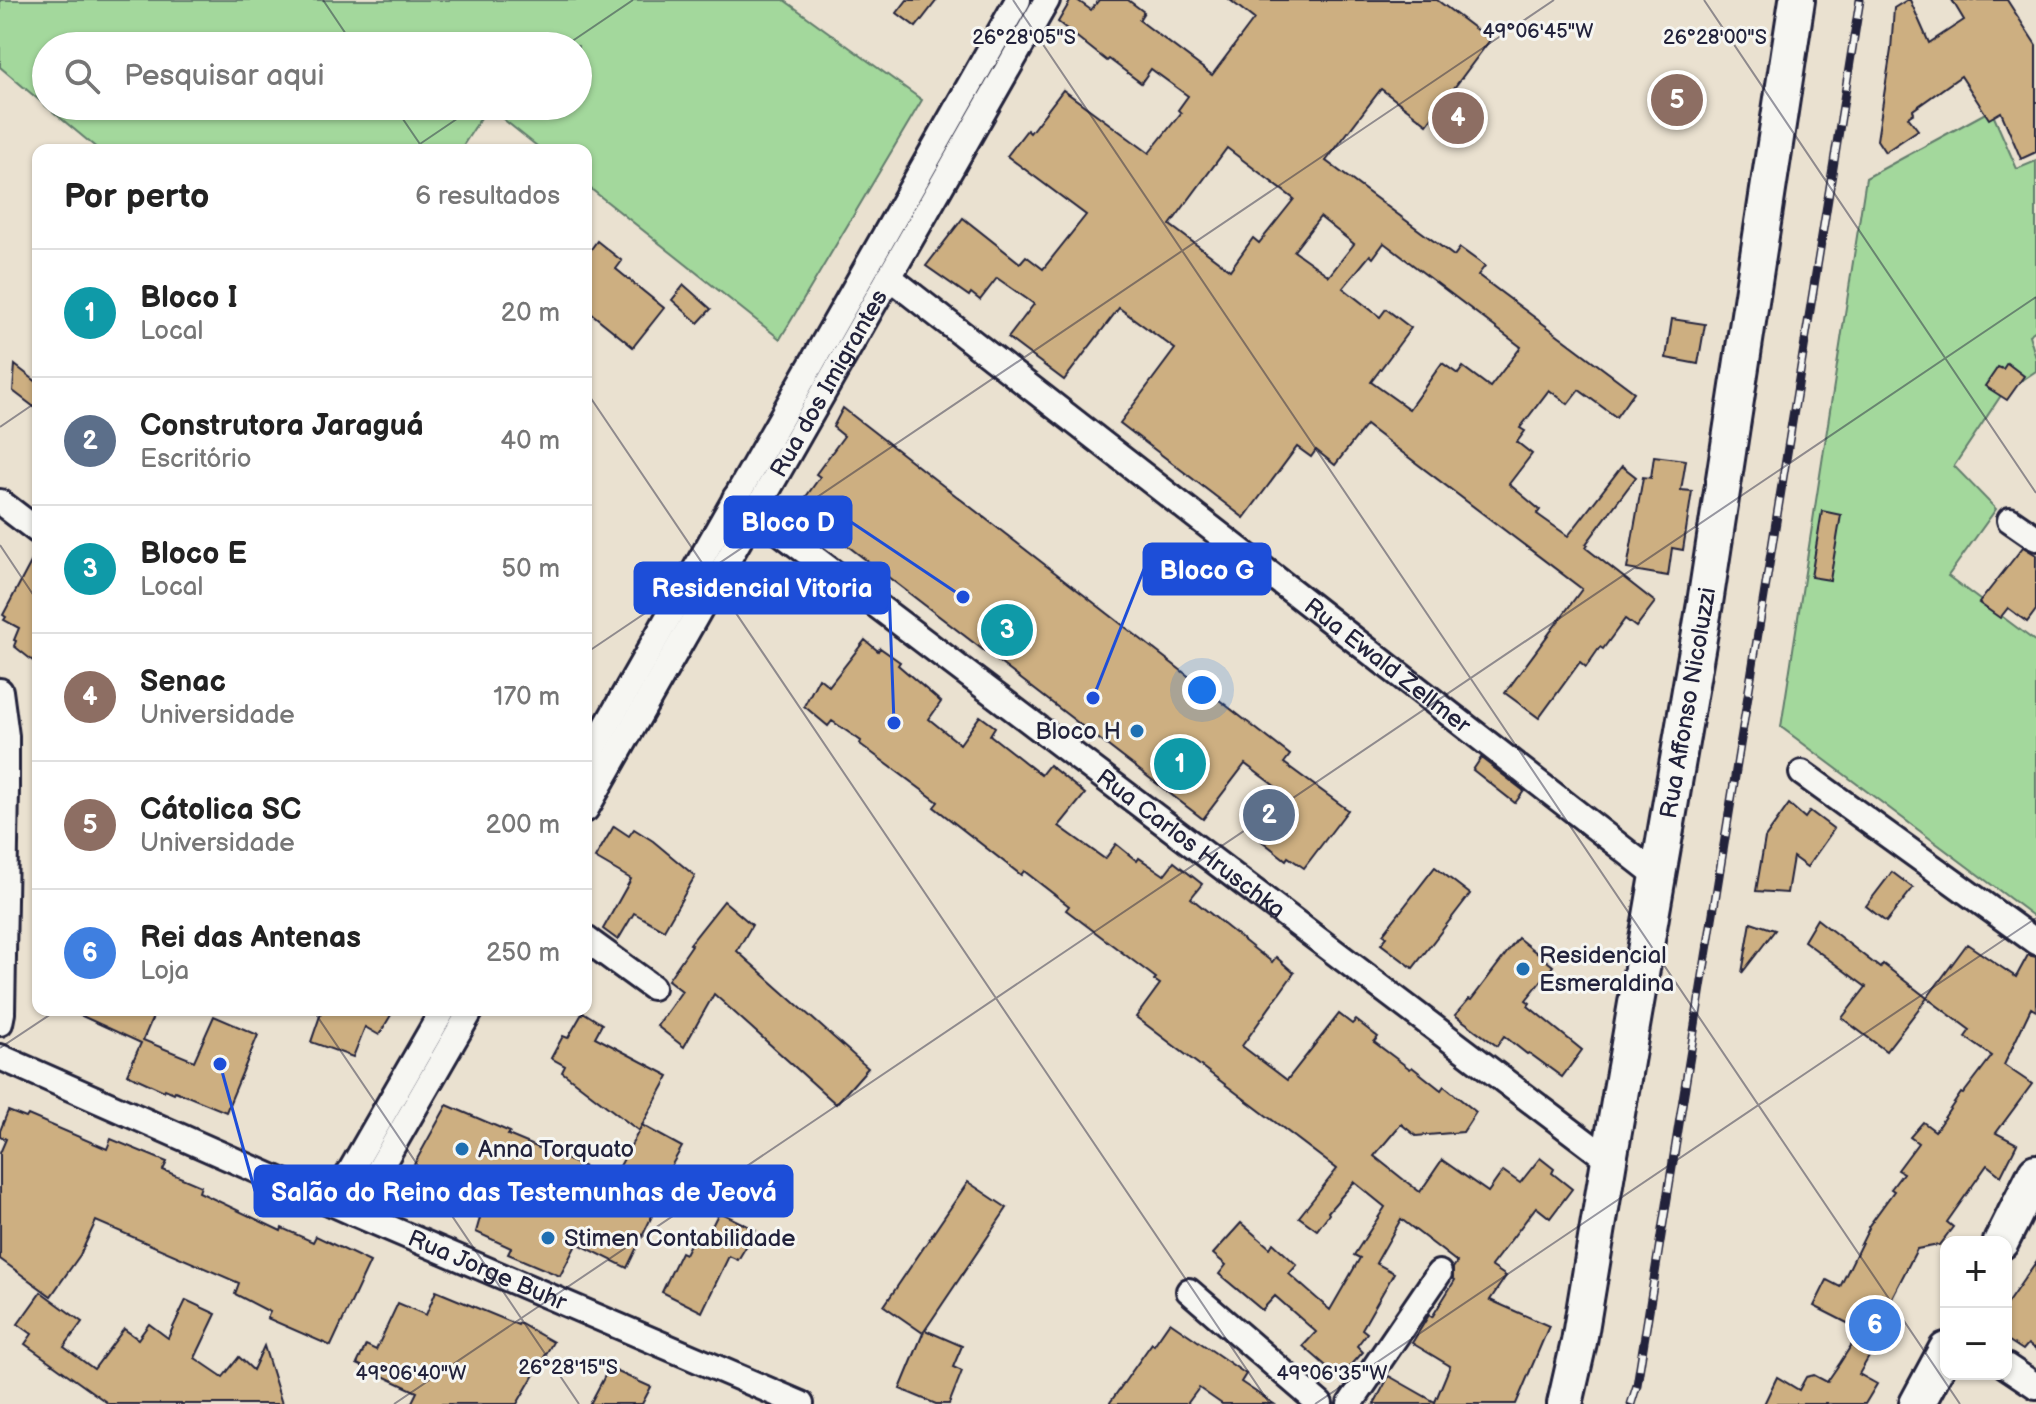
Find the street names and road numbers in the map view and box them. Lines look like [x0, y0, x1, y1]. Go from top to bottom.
street label: Rua dos Imigrantes [764, 284, 894, 482]
street label: Rua Affonso Nicoluzzi [1654, 585, 1722, 821]
street label: Rua Ewald Zellmer [1298, 592, 1477, 740]
street label: Rua Carlos Hruschka [1091, 762, 1291, 924]
street label: Rua Jorge Buhr [404, 1223, 571, 1317]

